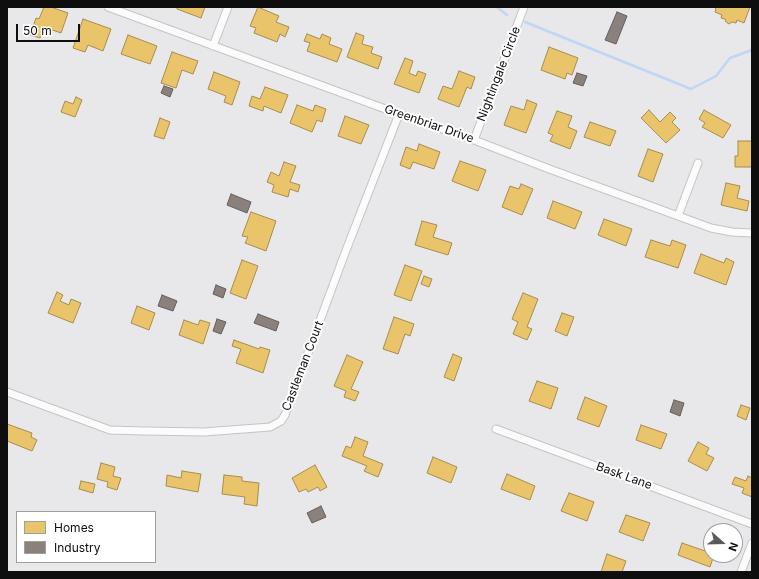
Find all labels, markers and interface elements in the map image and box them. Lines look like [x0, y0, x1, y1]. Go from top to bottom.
scale bar [18, 16, 82, 42]
text: 50 m [23, 23, 52, 38]
street label: Nightingale Circle [474, 25, 524, 123]
street label: Greenbriar Drive [382, 102, 476, 146]
street label: Castleman Court [279, 319, 327, 413]
street label: Bask Lane [594, 459, 654, 493]
legend [16, 511, 156, 563]
text: Homes [54, 520, 94, 535]
north arrow [703, 523, 743, 563]
text: Industry [54, 540, 100, 555]
text: N [725, 540, 741, 553]

